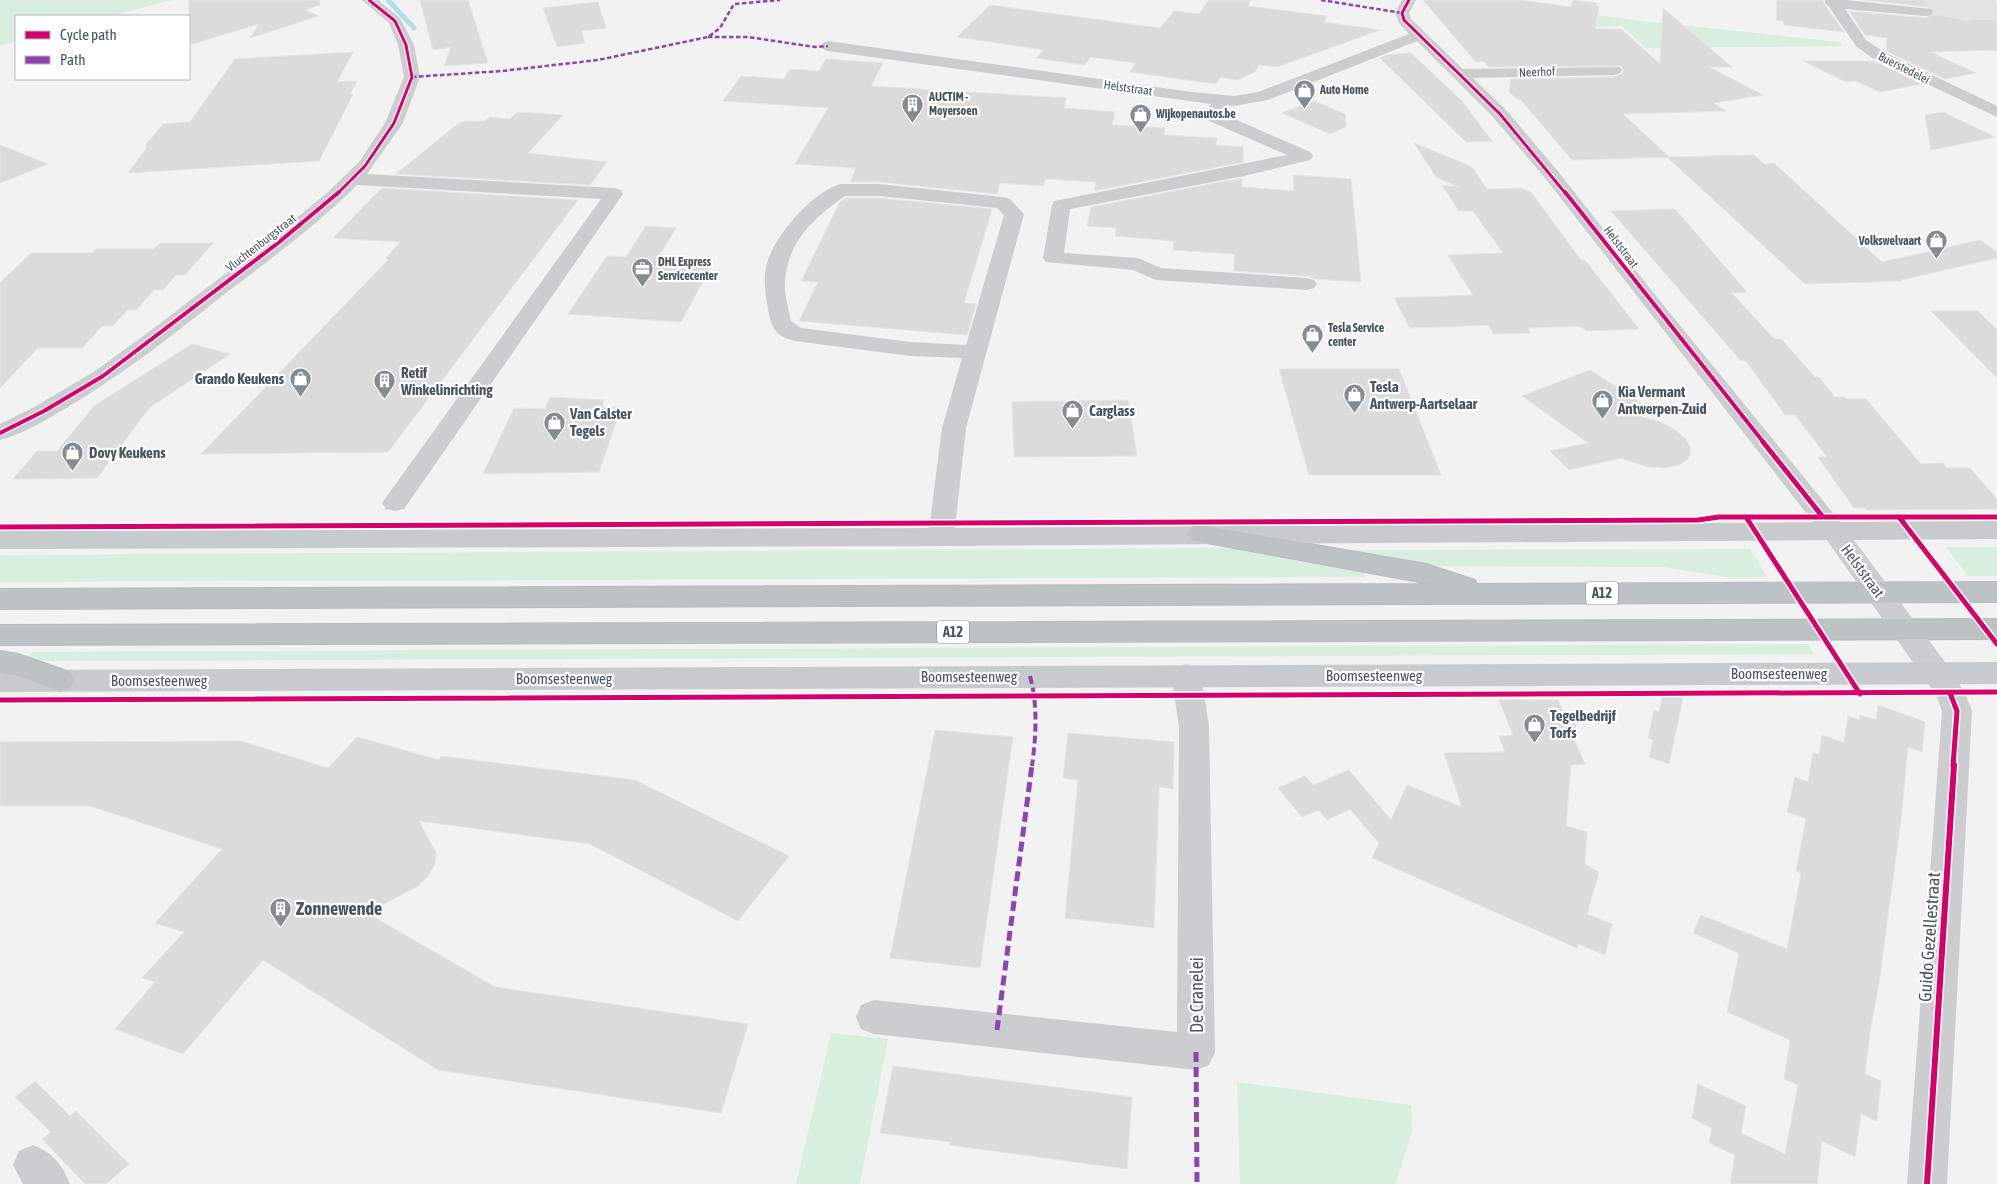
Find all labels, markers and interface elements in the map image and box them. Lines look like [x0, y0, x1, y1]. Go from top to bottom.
legend [15, 15, 190, 80]
text: Cycle path [60, 26, 117, 43]
street label: Buerstedelei [1876, 49, 1932, 87]
text: Path [60, 51, 86, 68]
street label: Neerhof [1519, 64, 1556, 80]
street label: Helststraat [1103, 78, 1154, 98]
shop icon: Auto Home [1292, 78, 1316, 109]
place label: Auto Home [1319, 83, 1370, 97]
place label: AUCTIM - Moyersoen [928, 90, 978, 118]
building icon: AUCTIM - Moyersoen [901, 92, 925, 123]
shop icon: Wijkopenautos.be [1128, 102, 1152, 133]
place label: Wijkopenautos.be [1155, 107, 1236, 121]
street label: Vluchtenburgstraat [223, 211, 299, 275]
street label: Helststraat [1601, 223, 1642, 271]
shop icon: Volkswelvaart [1925, 229, 1949, 260]
place label: Volkswelvaart [1858, 234, 1922, 248]
place label: DHL Express Servicecenter [658, 255, 718, 283]
office icon: DHL Express Servicecenter [630, 257, 654, 288]
place label: Tesla Service center [1328, 321, 1385, 349]
shop icon: Tesla Service center [1300, 323, 1324, 354]
place label: Retif Winkelinrichting [400, 364, 493, 398]
shop icon: Grando Keukens [288, 366, 312, 397]
building icon: Retif Winkelinrichting [373, 369, 397, 400]
place label: Grando Keukens [195, 370, 285, 387]
place label: Tesla Antwerp-Aartselaar [1369, 378, 1478, 412]
shop icon: Tesla Antwerp-Aartselaar [1342, 383, 1366, 414]
place label: Kia Vermant Antwerpen-Zuid [1617, 383, 1707, 417]
shop icon: Kia Vermant Antwerpen-Zuid [1590, 388, 1614, 419]
shop icon: Carglass [1061, 398, 1085, 429]
place label: Carglass [1089, 402, 1135, 419]
place label: Van Calster Tegels [569, 405, 632, 439]
shop icon: Van Calster Tegels [542, 410, 566, 441]
shop icon: Dovy Keukens [61, 440, 85, 471]
place label: Dovy Keukens [89, 444, 166, 461]
street label: Helststraat [1838, 541, 1888, 601]
road number: A12 [1586, 582, 1618, 604]
road number: A12 [937, 620, 969, 644]
street label: Boomsesteenweg [1731, 665, 1828, 682]
street label: Boomsesteenweg [1326, 667, 1423, 684]
street label: Boomsesteenweg [921, 668, 1018, 685]
street label: Boomsesteenweg [516, 670, 613, 687]
street label: Boomsesteenweg [111, 672, 208, 689]
place label: Tegelbedrijf Torfs [1550, 707, 1617, 741]
shop icon: Tegelbedrijf Torfs [1522, 712, 1546, 743]
street label: Guido Gezellestraat [1914, 871, 1944, 1003]
building icon: Zonnewende [268, 896, 292, 927]
place label: Zonnewende [296, 898, 382, 919]
street label: De Cranelei [1186, 957, 1207, 1033]

